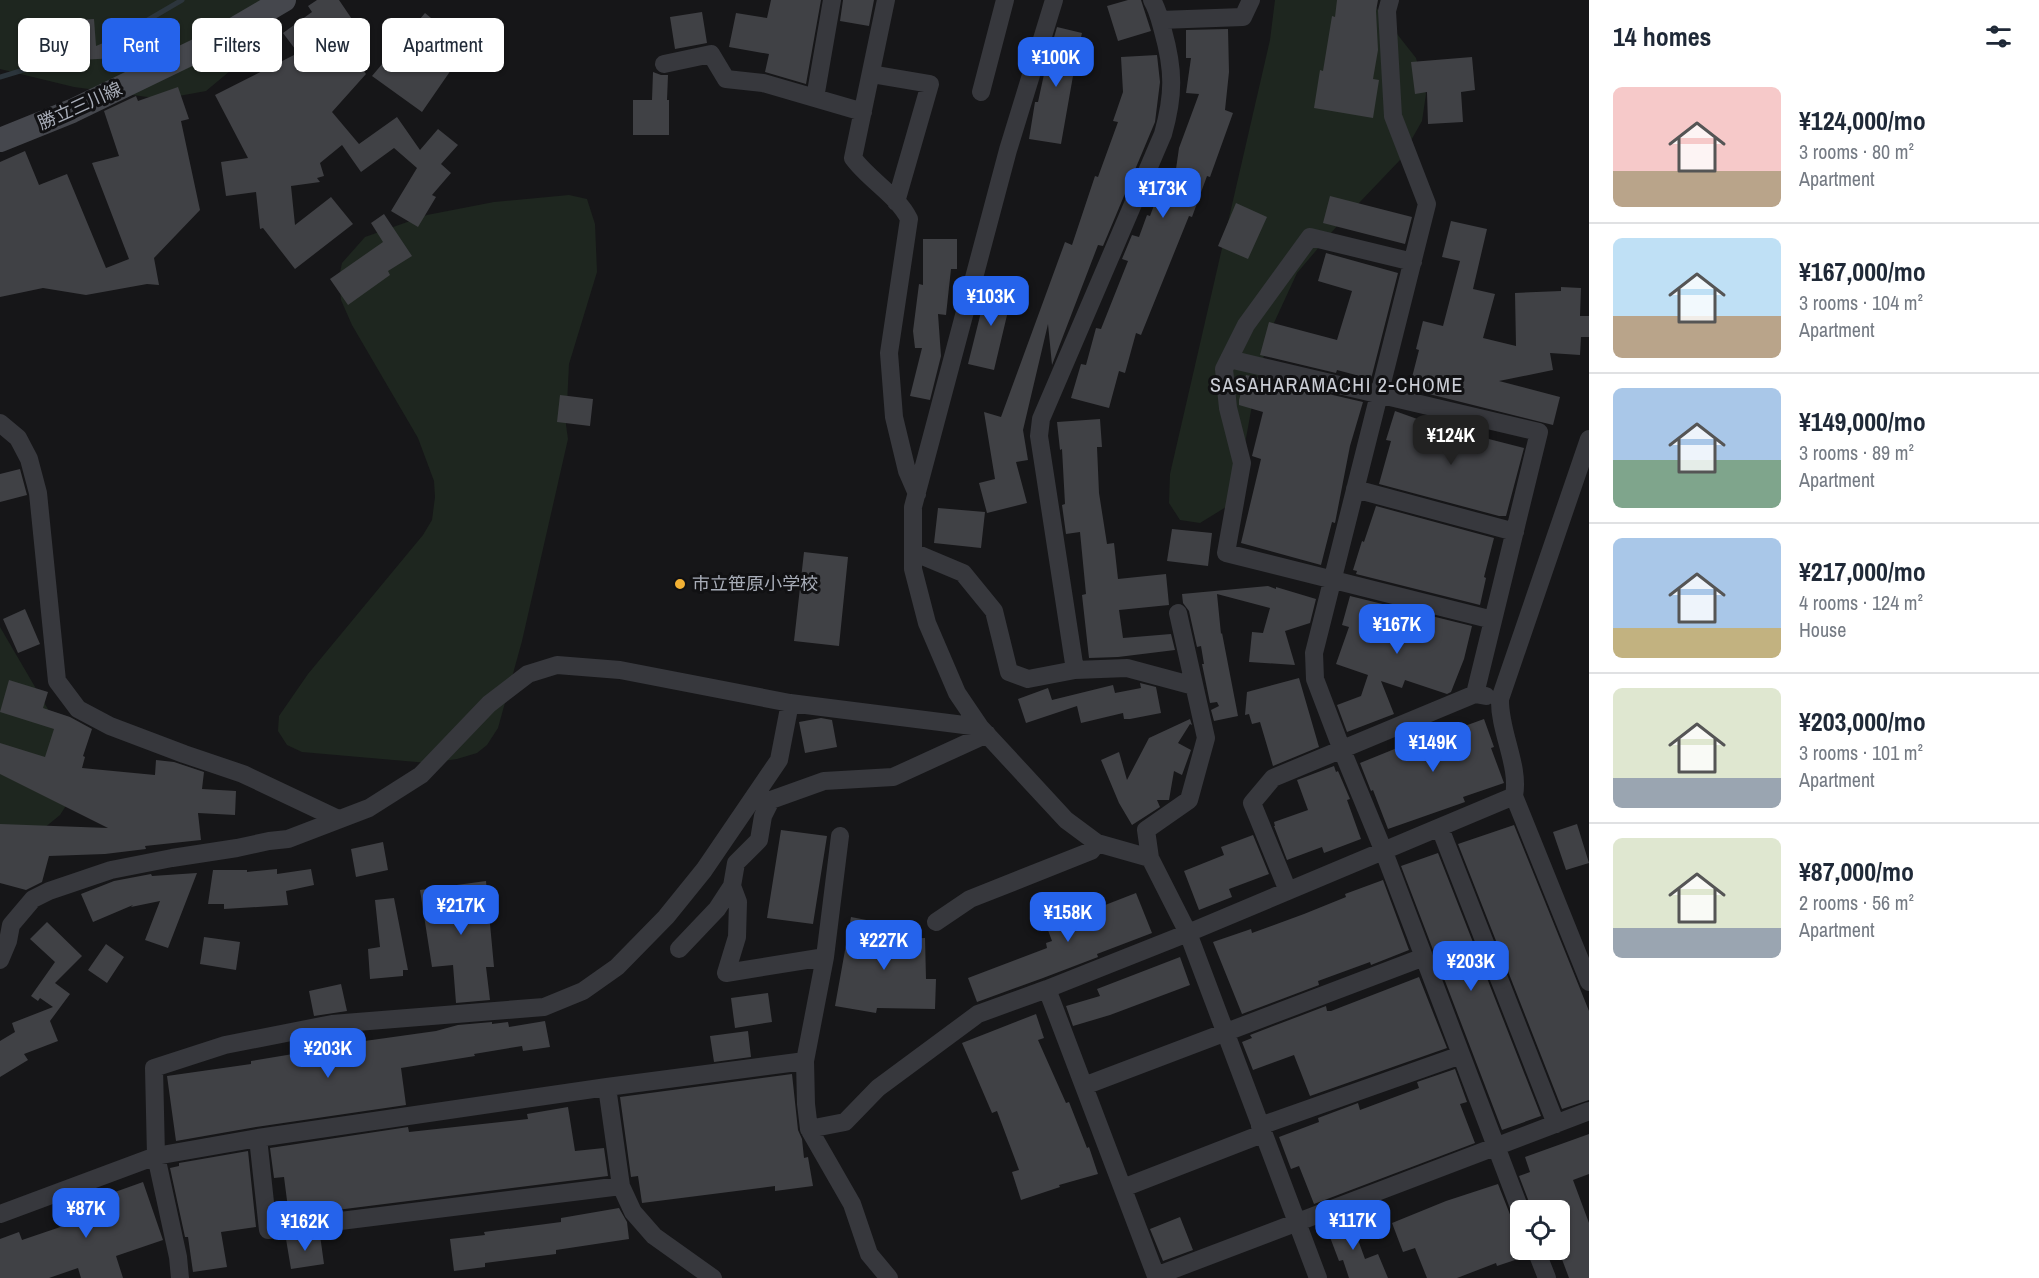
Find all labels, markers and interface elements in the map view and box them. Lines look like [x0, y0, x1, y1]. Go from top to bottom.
chip: Buy [18, 18, 90, 72]
chip: Rent [102, 18, 180, 72]
chip: Filters [192, 18, 282, 72]
chip: New [294, 18, 370, 72]
chip: Apartment [382, 18, 504, 72]
text: 14 homes [1613, 19, 1711, 54]
icon: filters [1982, 20, 2015, 53]
pin: ¥100K [1014, 37, 1098, 88]
text: ¥100K [1032, 43, 1080, 70]
street label: 勝立三川線 [34, 76, 126, 135]
text: ¥124,000/mo [1799, 103, 1926, 138]
icon: home [1661, 111, 1733, 183]
text: 3 rooms · 80 m² [1799, 138, 1914, 165]
text: Apartment [1799, 165, 1875, 192]
pin: ¥173K [1121, 168, 1205, 219]
text: ¥173K [1139, 174, 1187, 201]
text: ¥167,000/mo [1799, 254, 1926, 289]
icon: home [1661, 262, 1733, 334]
pin: ¥103K [949, 276, 1033, 327]
text: ¥103K [967, 282, 1015, 309]
text: 3 rooms · 104 m² [1799, 289, 1923, 316]
text: Apartment [1799, 316, 1875, 343]
district label: SASAHARAMACHI 2-CHOME [1210, 371, 1464, 398]
text: ¥149,000/mo [1799, 404, 1926, 439]
icon: home [1661, 412, 1733, 484]
pin: ¥124K [1409, 415, 1493, 466]
text: ¥124K [1427, 421, 1475, 448]
text: 3 rooms · 89 m² [1799, 439, 1914, 466]
text: Apartment [1799, 466, 1875, 493]
text: ¥217,000/mo [1799, 554, 1926, 589]
icon: home [1661, 562, 1733, 634]
place label: 市立笹原小学校 [692, 571, 818, 596]
marker: 市立笹原小学校 [673, 577, 687, 591]
text: 4 rooms · 124 m² [1799, 589, 1923, 616]
pin: ¥167K [1355, 604, 1439, 655]
text: ¥167K [1373, 610, 1421, 637]
text: House [1799, 616, 1846, 643]
text: ¥203,000/mo [1799, 704, 1926, 739]
icon: home [1661, 712, 1733, 784]
pin: ¥149K [1391, 722, 1475, 773]
text: ¥149K [1409, 728, 1457, 755]
text: 3 rooms · 101 m² [1799, 739, 1923, 766]
text: Apartment [1799, 766, 1875, 793]
text: ¥87,000/mo [1799, 854, 1914, 889]
icon: home [1661, 862, 1733, 934]
pin: ¥217K [419, 885, 503, 936]
text: 2 rooms · 56 m² [1799, 889, 1914, 916]
text: ¥217K [437, 891, 485, 918]
pin: ¥158K [1026, 892, 1110, 943]
text: ¥158K [1044, 898, 1092, 925]
text: Apartment [1799, 916, 1875, 943]
pin: ¥227K [842, 920, 926, 971]
text: ¥227K [860, 926, 908, 953]
pin: ¥203K [1429, 941, 1513, 992]
text: ¥203K [1447, 947, 1495, 974]
pin: ¥203K [286, 1028, 370, 1079]
text: ¥203K [304, 1034, 352, 1061]
pin: ¥87K [50, 1188, 122, 1239]
text: ¥87K [66, 1194, 106, 1221]
pin: ¥117K [1311, 1200, 1395, 1251]
map controls [1510, 1200, 1570, 1260]
button: locate [1510, 1200, 1570, 1260]
pin: ¥162K [263, 1201, 347, 1252]
text: ¥117K [1329, 1206, 1377, 1233]
text: ¥162K [281, 1207, 329, 1234]

